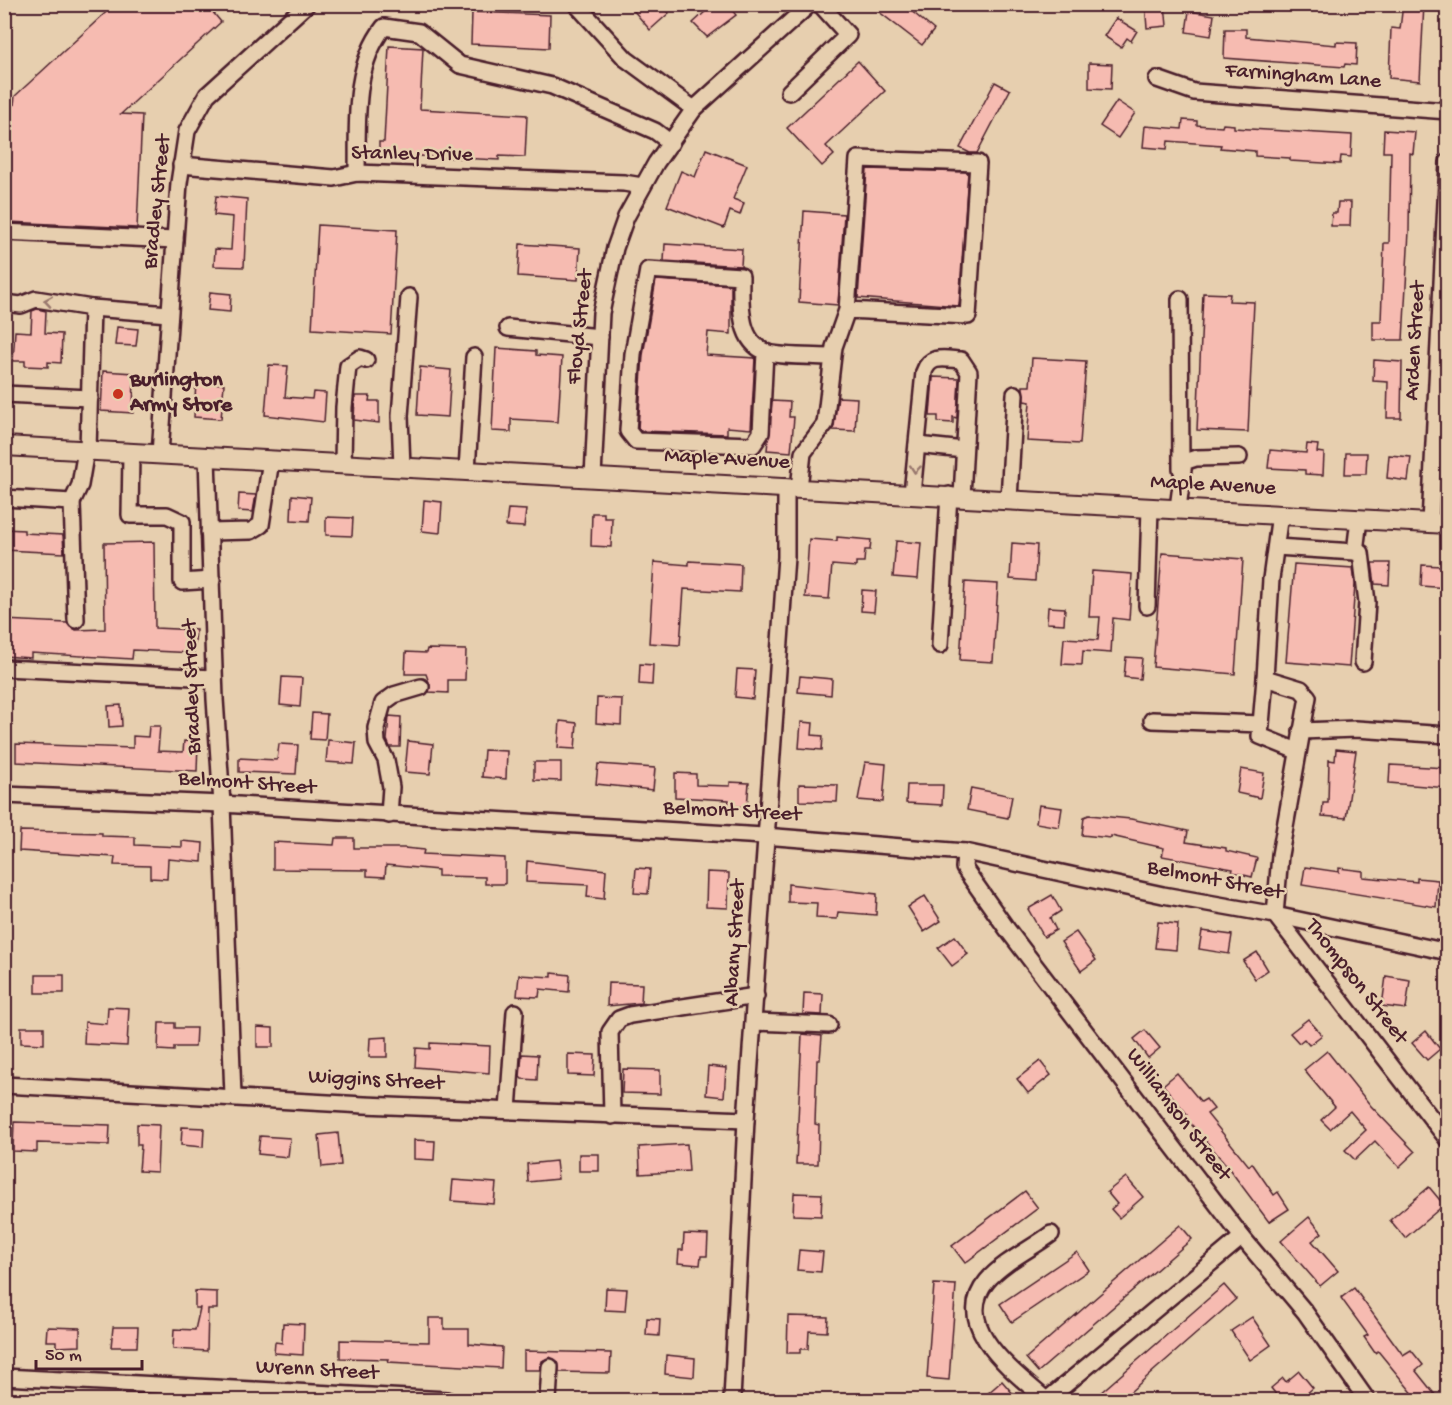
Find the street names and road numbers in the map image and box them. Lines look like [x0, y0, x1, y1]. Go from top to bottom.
street label: Farningham Lane [1223, 59, 1383, 95]
street label: Bradley Street [138, 131, 178, 272]
street label: Stanley Drive [351, 141, 474, 169]
street label: Floyd Street [562, 266, 600, 387]
street label: Arden Street [1400, 279, 1432, 401]
street label: Maple Avenue [663, 444, 791, 476]
street label: Maple Avenue [1149, 470, 1277, 502]
street label: Bradley Street [178, 617, 208, 756]
street label: Belmont Street [176, 766, 319, 802]
street label: Belmont Street [662, 795, 803, 829]
street label: Belmont Street [1144, 855, 1287, 907]
street label: Albany Street [720, 877, 752, 1007]
street label: Thompson Street [1298, 913, 1414, 1051]
street label: Williamson Street [1120, 1043, 1238, 1188]
street label: Wiggins Street [308, 1064, 446, 1098]
street label: Wrenn Street [255, 1355, 381, 1387]

